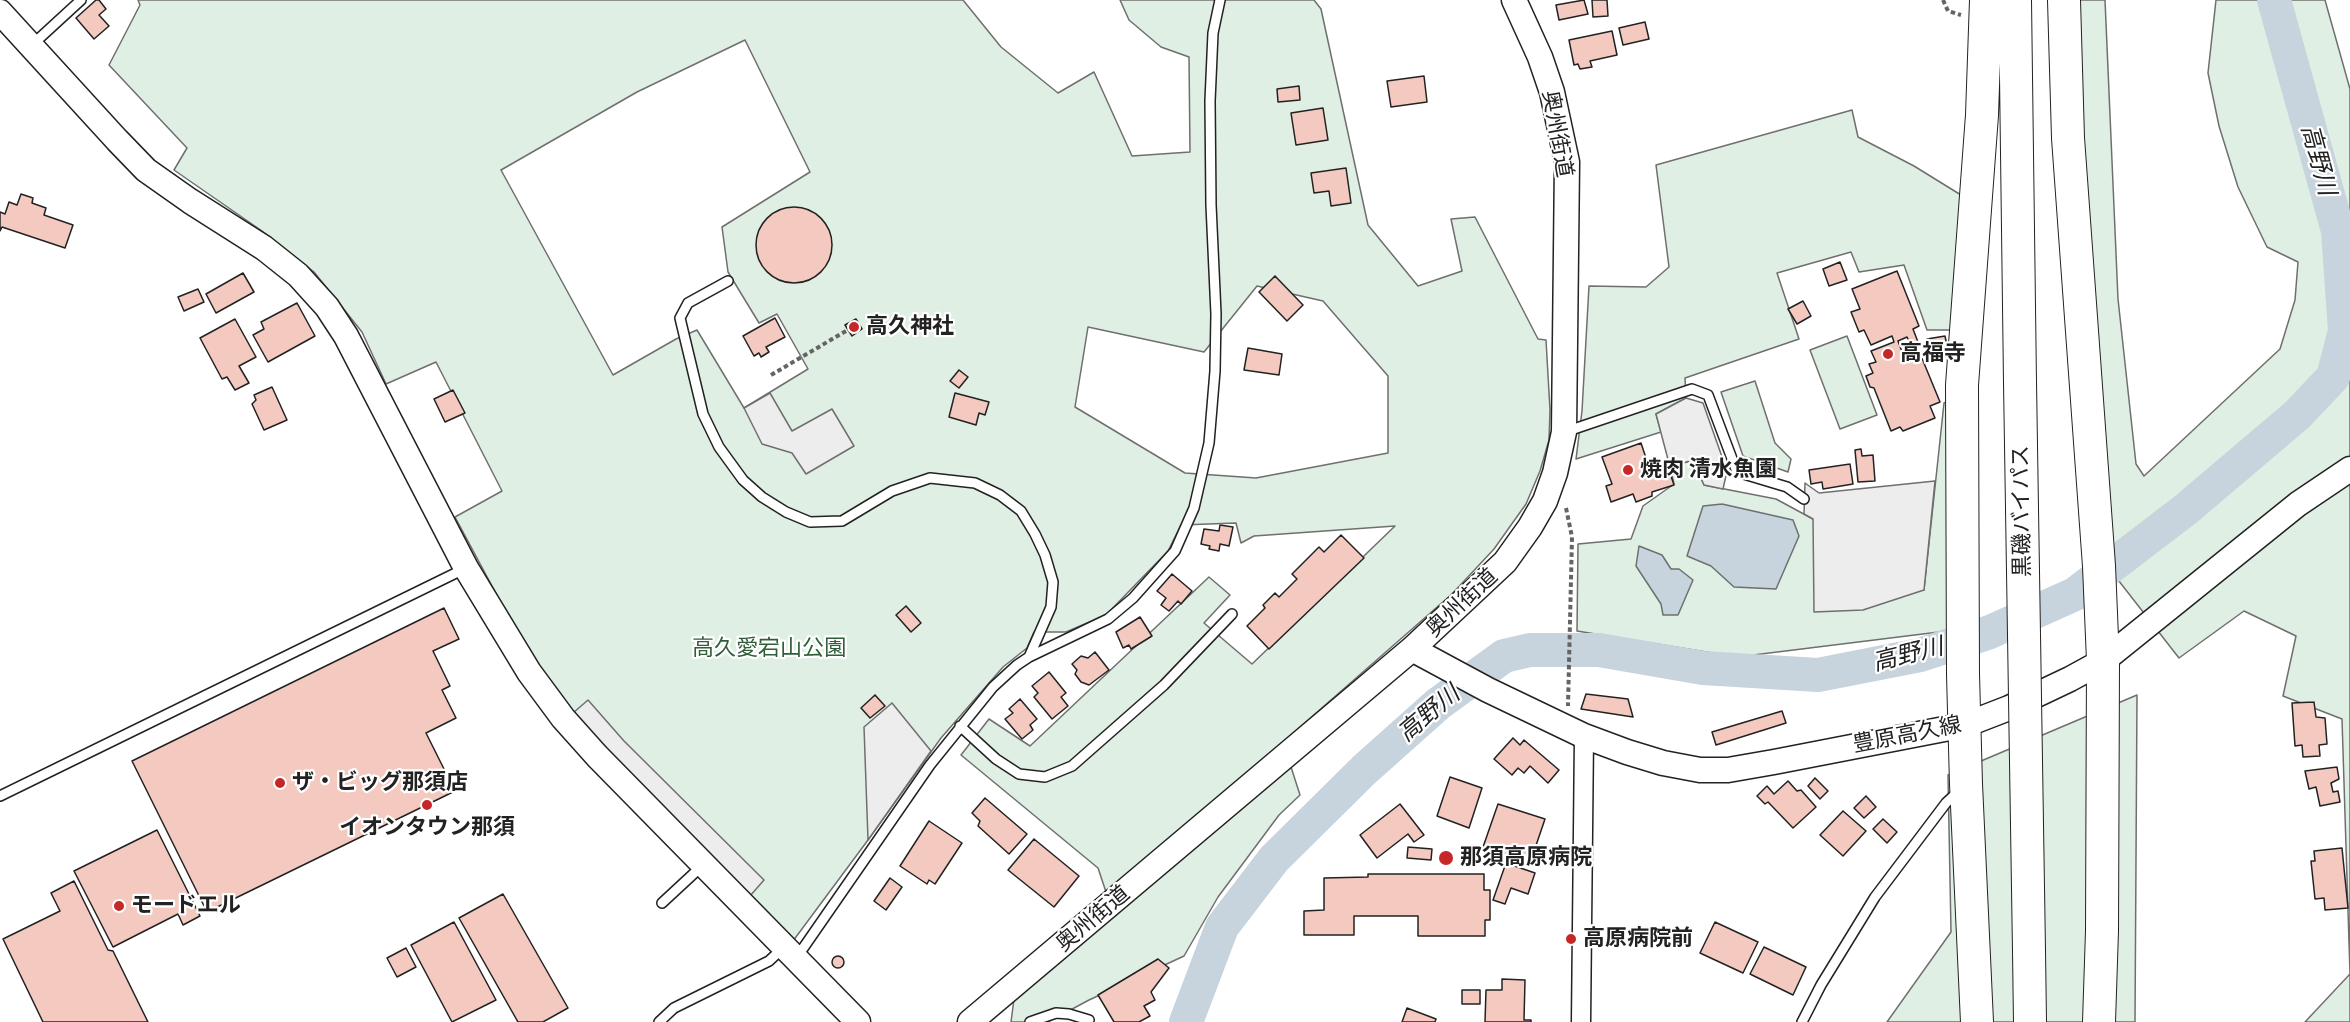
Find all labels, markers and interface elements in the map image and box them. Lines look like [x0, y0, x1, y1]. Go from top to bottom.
street label: 奥州街道 [1536, 88, 1578, 180]
water label: 高野川 [2295, 121, 2341, 199]
place label: 高久神社 [866, 314, 954, 340]
marker: 高久神社 [847, 320, 861, 334]
place label: 高福寺 [1900, 341, 1966, 367]
marker: 高福寺 [1881, 347, 1895, 361]
street label: 黒磯バイパス [2008, 445, 2036, 577]
place label: 焼肉 清水魚園 [1640, 457, 1777, 483]
marker: 焼肉 清水魚園 [1621, 463, 1635, 477]
street label: 奥州街道 [1421, 563, 1503, 643]
water label: 高野川 [1870, 632, 1946, 678]
park label: 高久愛宕山公園 [692, 636, 846, 662]
water label: 高野川 [1392, 680, 1466, 748]
street label: 豊原高久線 [1850, 712, 1964, 758]
place label: ザ・ビッグ那須店 [292, 770, 468, 796]
marker: ザ・ビッグ那須店 [273, 776, 287, 790]
marker: イオンタウン那須 [420, 798, 434, 812]
place label: イオンタウン那須 [339, 815, 515, 841]
place label: 那須高原病院 [1460, 845, 1592, 871]
marker: 那須高原病院 [1437, 849, 1455, 867]
street label: 奥州街道 [1051, 881, 1135, 957]
place label: モードエル [131, 893, 241, 919]
marker: モードエル [112, 899, 126, 913]
place label: 高原病院前 [1583, 926, 1693, 952]
marker: 高原病院前 [1564, 932, 1578, 946]

